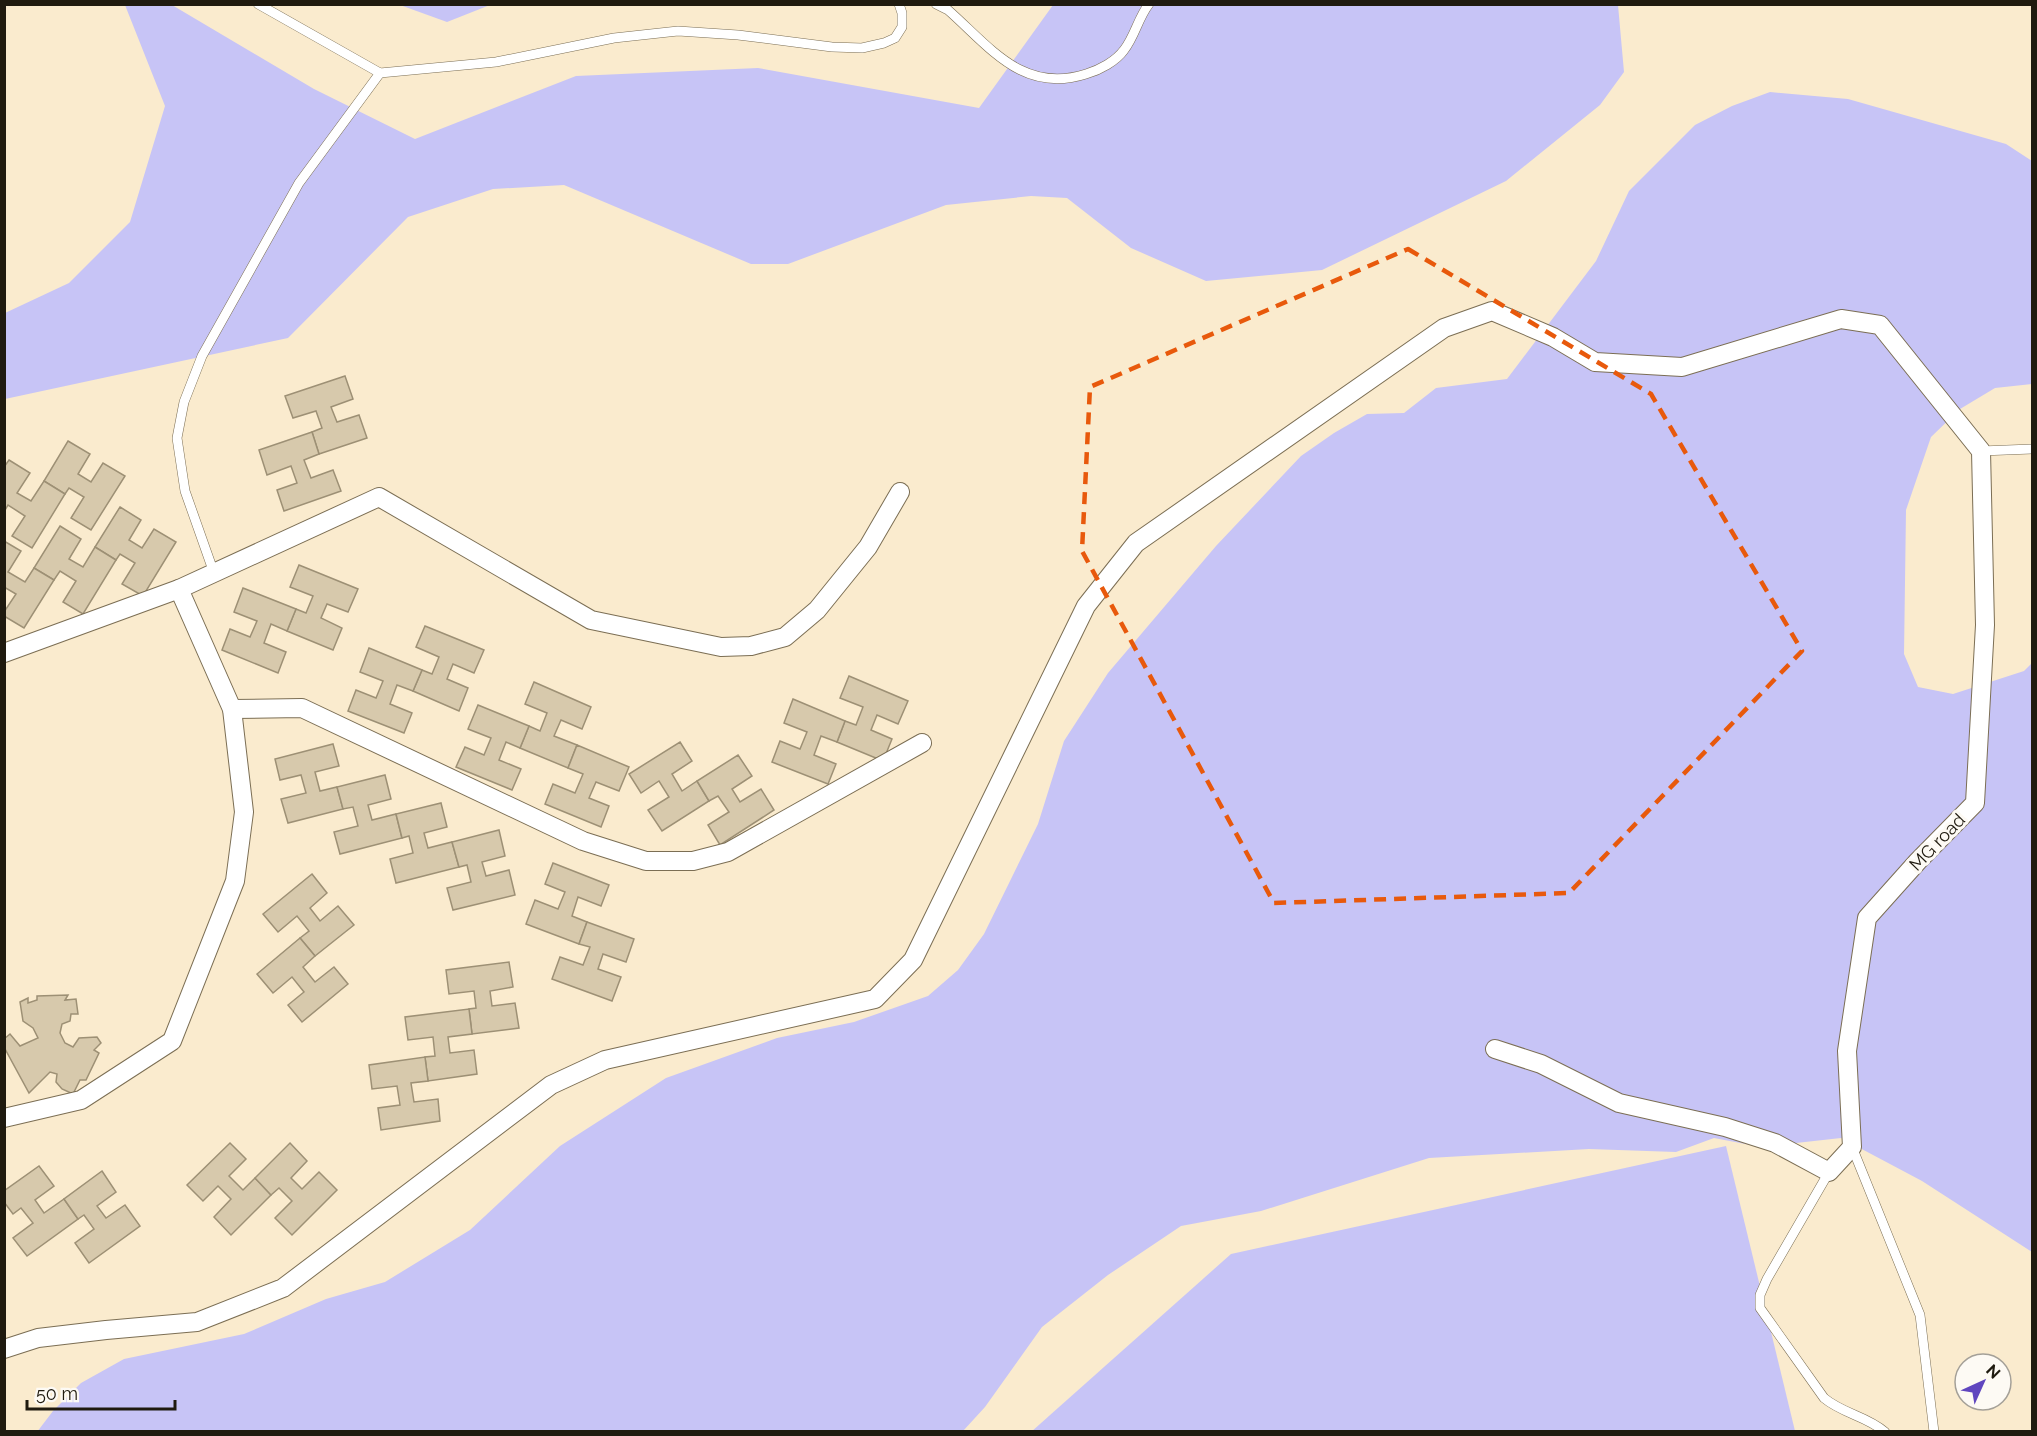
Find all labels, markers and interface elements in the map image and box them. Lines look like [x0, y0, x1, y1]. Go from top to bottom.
street label: MG road [1905, 809, 1969, 875]
north arrow [1953, 1352, 2013, 1412]
text: N [1982, 1361, 2004, 1383]
scale bar [27, 1373, 176, 1411]
text: 50 m [36, 1383, 78, 1404]

